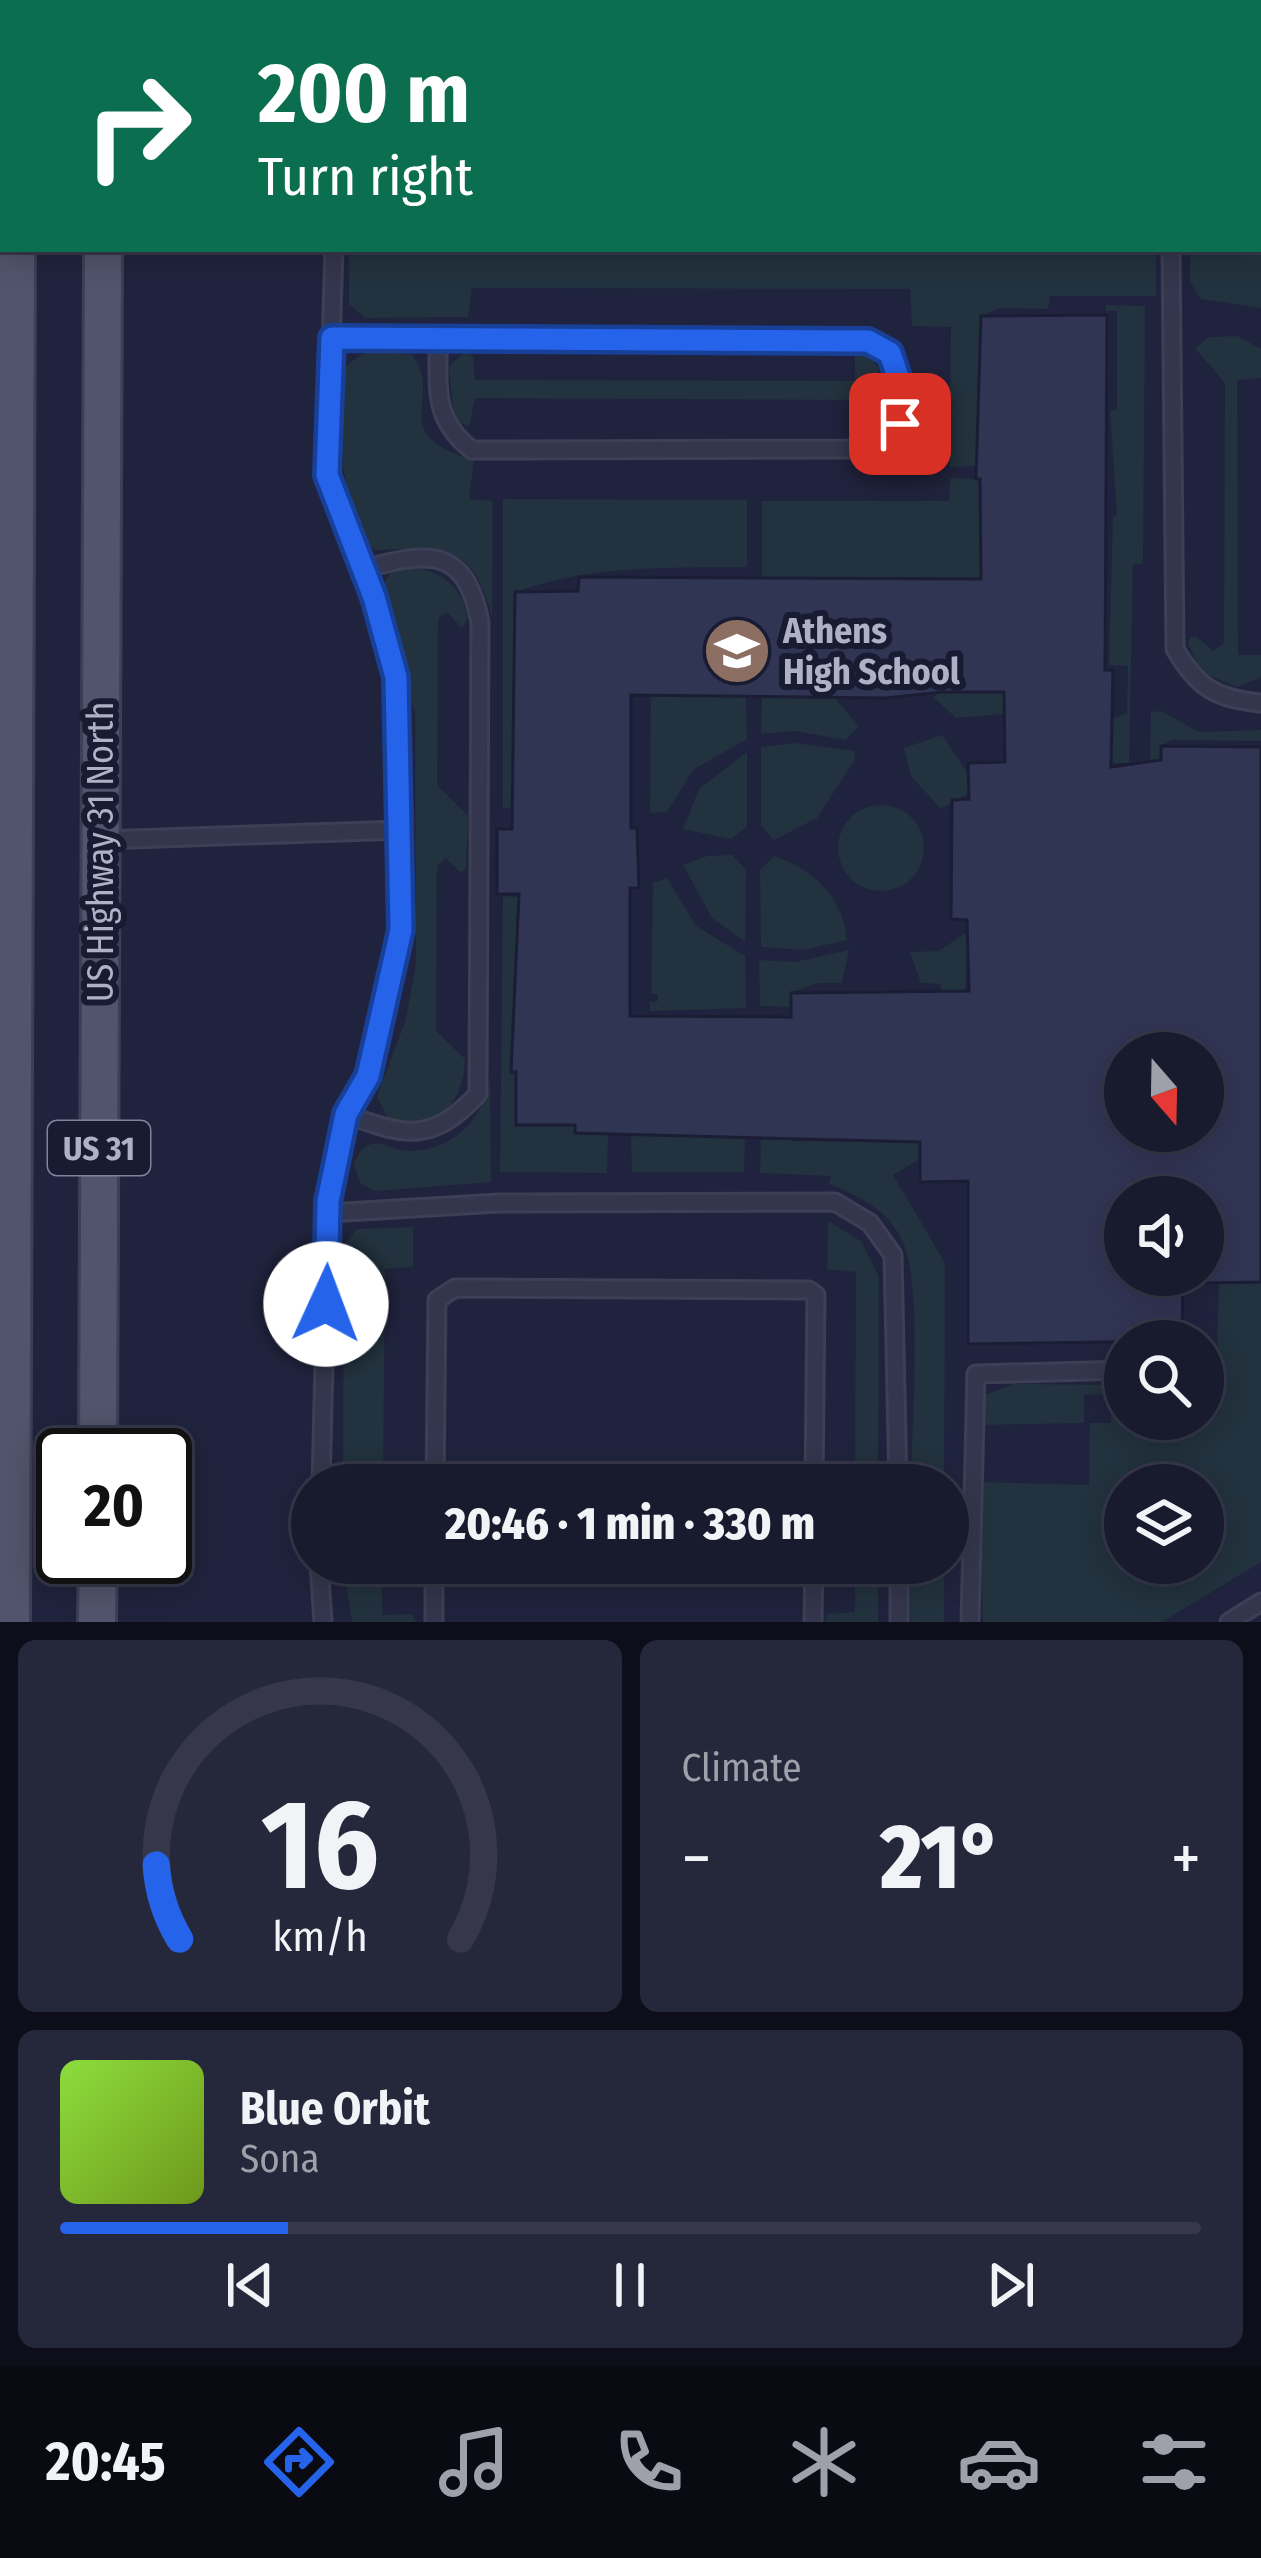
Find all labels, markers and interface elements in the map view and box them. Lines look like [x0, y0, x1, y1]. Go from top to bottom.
text: 200 m [258, 43, 470, 144]
icon: right [60, 48, 216, 204]
text: Turn right [258, 145, 473, 209]
pin [849, 373, 951, 475]
icon: arrive [867, 391, 933, 457]
place label: Athens High School [782, 609, 960, 694]
school or university icon: Athens High School [702, 616, 772, 686]
street label: US Highway 31 North [79, 702, 123, 1002]
north arrow [1104, 1032, 1224, 1152]
map controls [1104, 1032, 1224, 1584]
road number: US 31 [48, 1121, 150, 1175]
button: sound [1104, 1176, 1224, 1296]
position arrow [263, 1241, 389, 1367]
button: search [1104, 1320, 1224, 1440]
speed limit sign: 20 [36, 1428, 192, 1584]
button: layers [1104, 1464, 1224, 1584]
text: 20:46 · 1 min · 330 m [445, 1497, 815, 1551]
text: Climate [682, 1745, 802, 1791]
text: 16 [261, 1771, 379, 1921]
text: 21° [880, 1804, 1002, 1912]
text: − [682, 1819, 711, 1898]
text: + [1171, 1819, 1201, 1898]
text: km/h [272, 1911, 368, 1962]
text: Blue Orbit [240, 2082, 430, 2136]
text: Sona [240, 2136, 320, 2182]
icon: previous [217, 2252, 283, 2318]
icon: pause [597, 2252, 663, 2318]
icon: next [978, 2252, 1044, 2318]
icon: directions [257, 2420, 341, 2504]
icon: music [432, 2420, 516, 2504]
icon: phone [607, 2420, 691, 2504]
icon: climate [782, 2420, 866, 2504]
icon: car [957, 2420, 1041, 2504]
icon: filters [1132, 2420, 1216, 2504]
text: 20:45 [45, 2430, 166, 2494]

